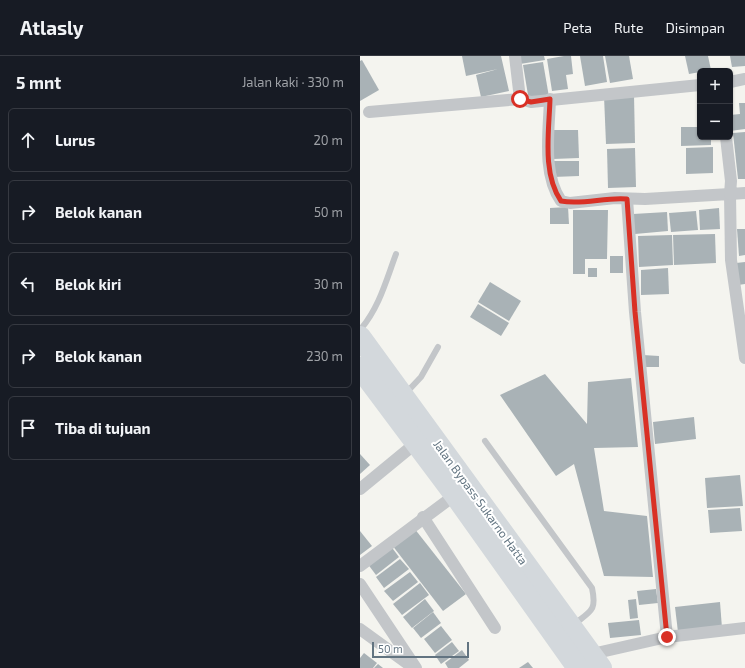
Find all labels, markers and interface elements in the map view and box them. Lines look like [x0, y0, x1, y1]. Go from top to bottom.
text: Atlasly [20, 16, 84, 39]
text: Peta [563, 19, 592, 36]
text: Rute [614, 19, 643, 36]
text: Disimpan [665, 19, 725, 36]
map controls [697, 68, 733, 140]
button: + [697, 68, 733, 104]
text: 5 mnt [16, 72, 61, 92]
text: Jalan kaki · 330 m [242, 74, 344, 90]
route start [511, 90, 529, 108]
button: − [697, 104, 733, 140]
icon: ahead [17, 129, 39, 151]
text: Lurus [55, 131, 95, 149]
text: 20 m [314, 132, 343, 148]
icon: right [17, 201, 39, 223]
text: Belok kanan [55, 203, 142, 221]
text: 50 m [314, 204, 343, 220]
icon: left [17, 273, 39, 295]
text: Belok kiri [55, 275, 121, 293]
text: 30 m [314, 276, 343, 292]
icon: right [17, 345, 39, 367]
text: Belok kanan [55, 347, 142, 365]
text: 230 m [306, 348, 343, 364]
icon: arrive [17, 417, 39, 439]
text: Tiba di tujuan [55, 419, 151, 437]
street label: Jalan Bypass Sukarno Hatta [431, 437, 531, 567]
route end [658, 628, 676, 646]
scale bar [372, 640, 469, 659]
text: 50 m [378, 642, 403, 655]

